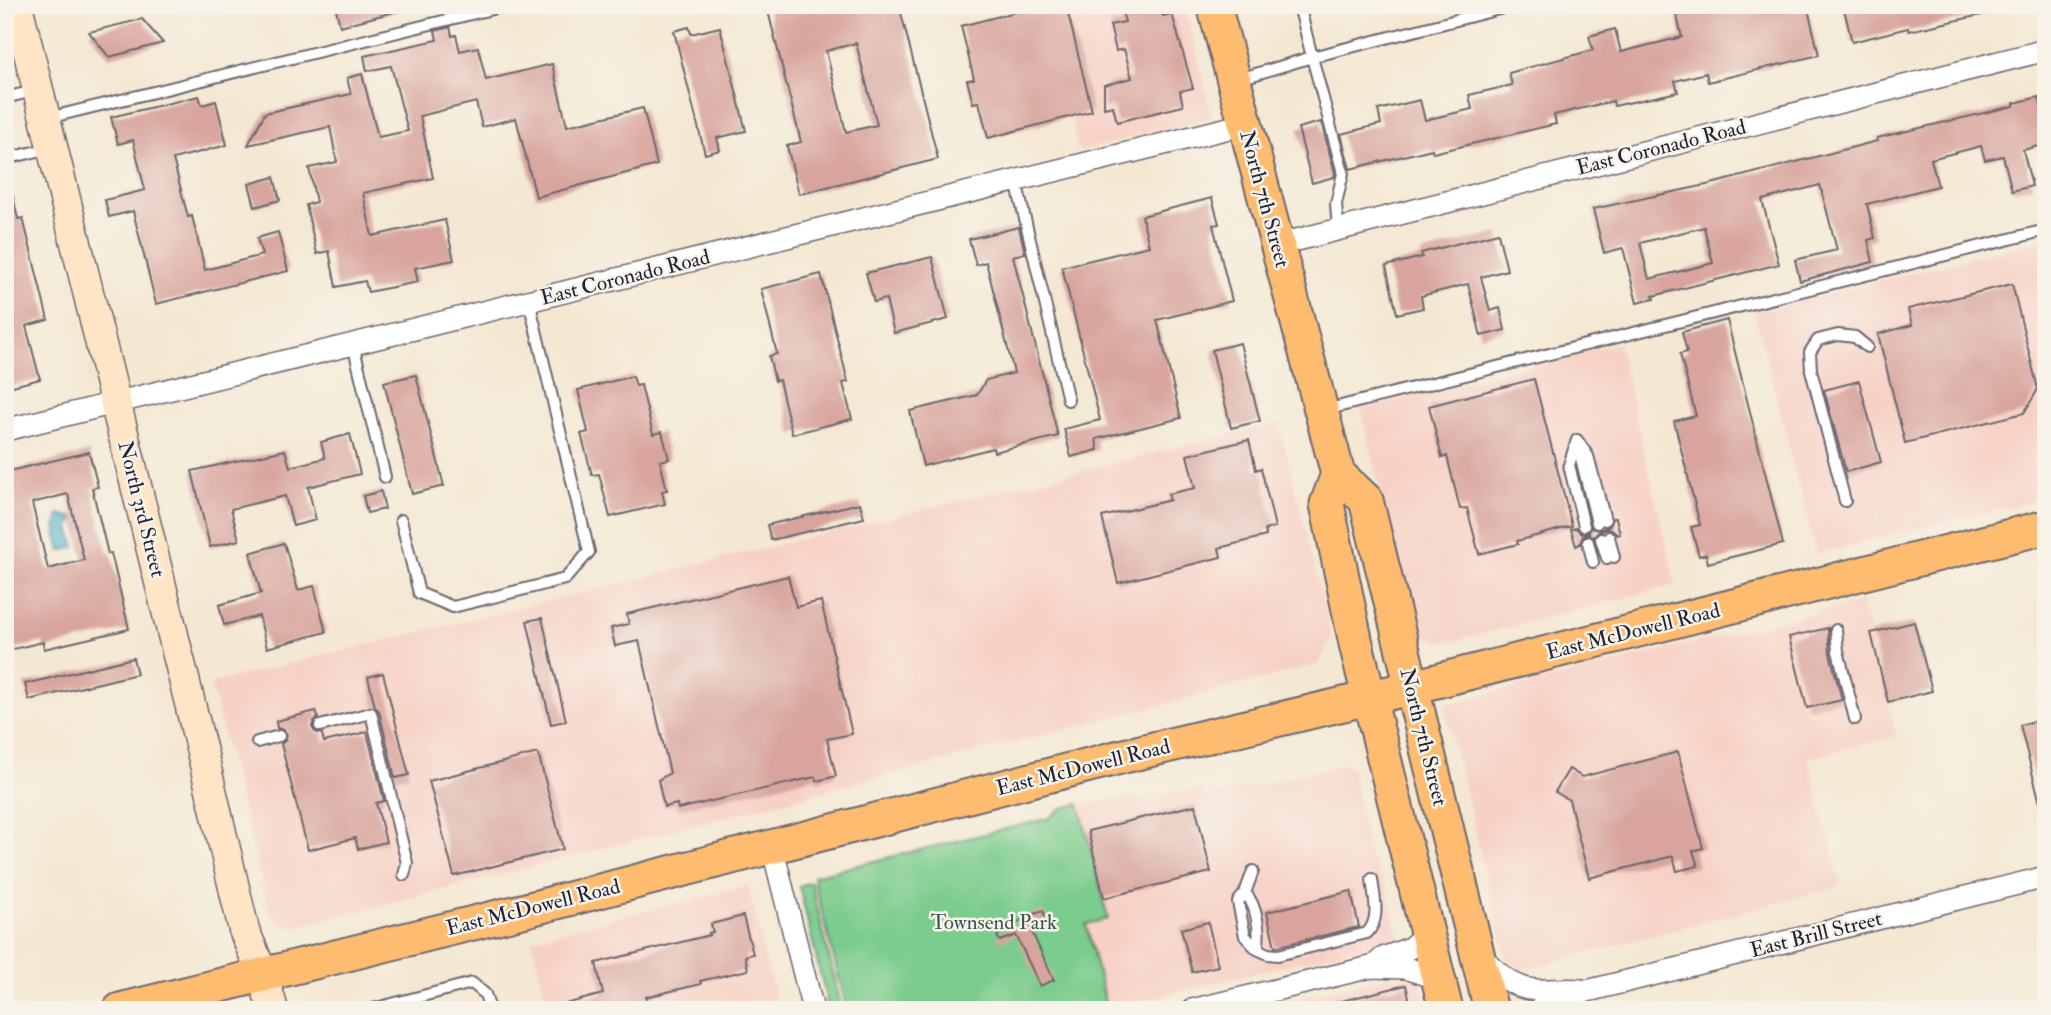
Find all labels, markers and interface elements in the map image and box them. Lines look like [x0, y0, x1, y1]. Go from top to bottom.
street label: East Coronado Road [1574, 113, 1749, 182]
street label: North 7th Street [1233, 128, 1296, 271]
street label: East Coronado Road [538, 243, 713, 312]
street label: North 3rd Street [112, 438, 172, 580]
street label: East McDowell Road [1543, 597, 1724, 666]
street label: North 7th Street [1393, 665, 1454, 809]
street label: East McDowell Road [993, 733, 1174, 802]
street label: East McDowell Road [443, 873, 624, 942]
street label: East Brill Street [1747, 905, 1885, 964]
park label: Townsend Park [931, 909, 1057, 936]

